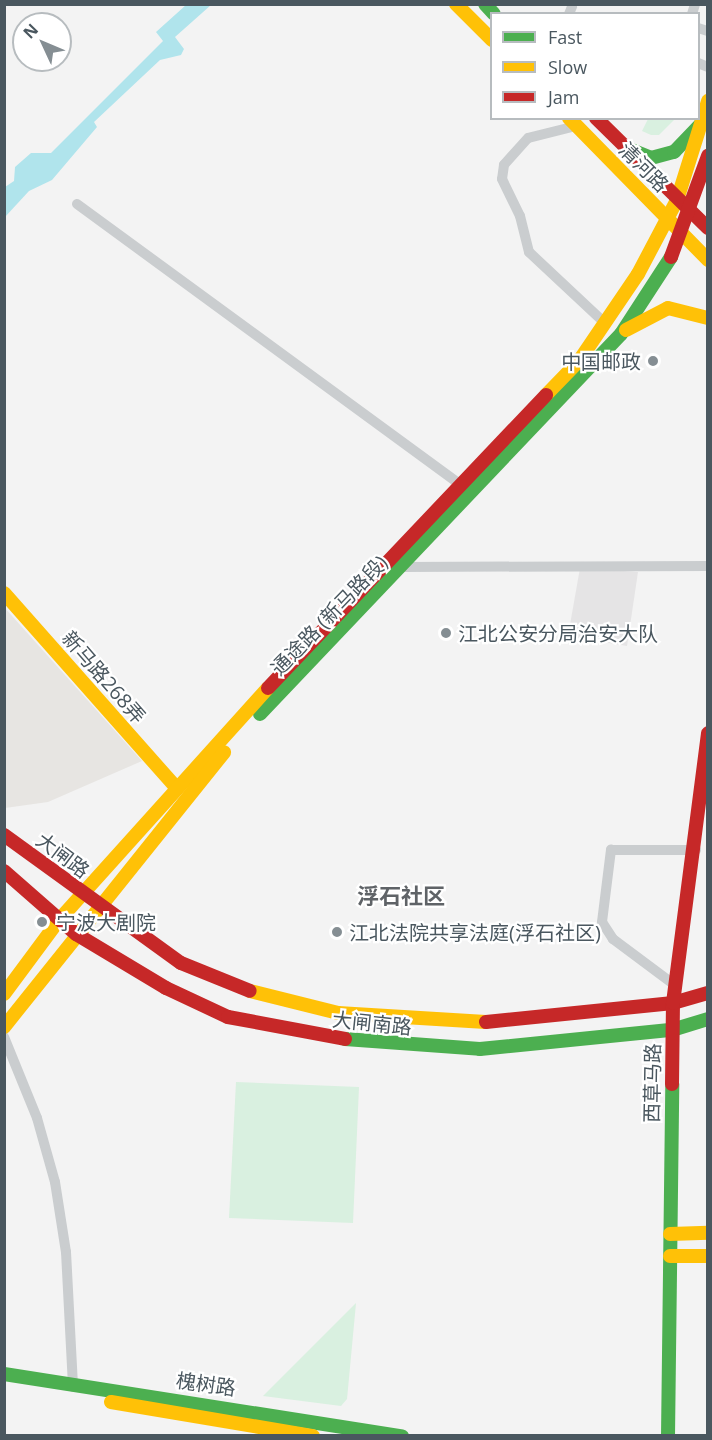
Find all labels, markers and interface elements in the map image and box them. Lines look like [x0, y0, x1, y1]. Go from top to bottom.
north arrow [12, 12, 72, 72]
legend [490, 12, 700, 120]
text: N [18, 19, 43, 43]
text: Fast [548, 25, 582, 49]
text: Slow [548, 55, 587, 79]
text: Jam [548, 85, 580, 109]
street label: 清河路 [614, 137, 674, 197]
place label: 中国邮政 [561, 349, 641, 373]
marker: 中国邮政 [646, 354, 660, 368]
street label: 通途路 (新马路段) [266, 550, 392, 680]
place label: 江北公安分局治安大队 [458, 621, 658, 645]
street label: 新马路268弄 [57, 626, 151, 728]
marker: 江北公安分局治安大队 [439, 626, 453, 640]
street label: 大闸路 [32, 827, 94, 883]
district label: 浮石社区 [357, 883, 445, 909]
place label: 宁波大剧院 [56, 910, 156, 934]
marker: 宁波大剧院 [33, 913, 51, 931]
place label: 江北法院共享法庭(浮石社区) [349, 920, 601, 944]
marker: 江北法院共享法庭(浮石社区) [330, 925, 344, 939]
street label: 大闸南路 [331, 1007, 413, 1039]
street label: 西草马路 [639, 1043, 665, 1123]
street label: 槐树路 [175, 1368, 237, 1400]

